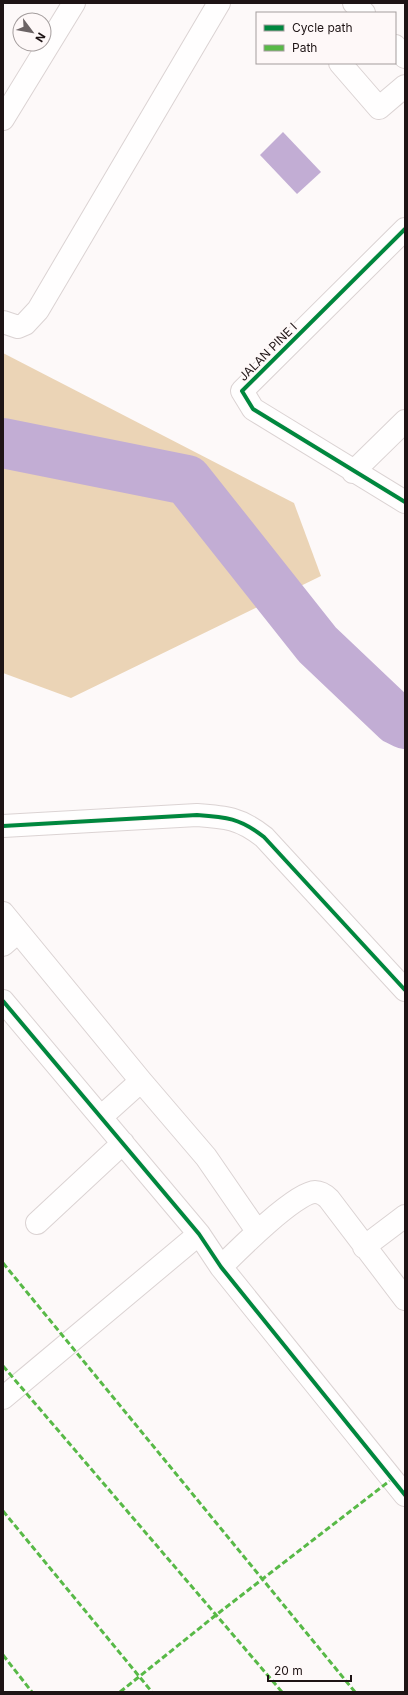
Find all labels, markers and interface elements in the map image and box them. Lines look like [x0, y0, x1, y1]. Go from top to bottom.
north arrow [12, 12, 52, 52]
legend [256, 12, 396, 64]
text: Cycle path [292, 20, 353, 35]
text: N [32, 30, 49, 45]
text: Path [292, 40, 317, 55]
street label: JALAN PINE I [235, 319, 300, 384]
scale bar [268, 1657, 351, 1683]
text: 20 m [274, 1663, 303, 1678]

